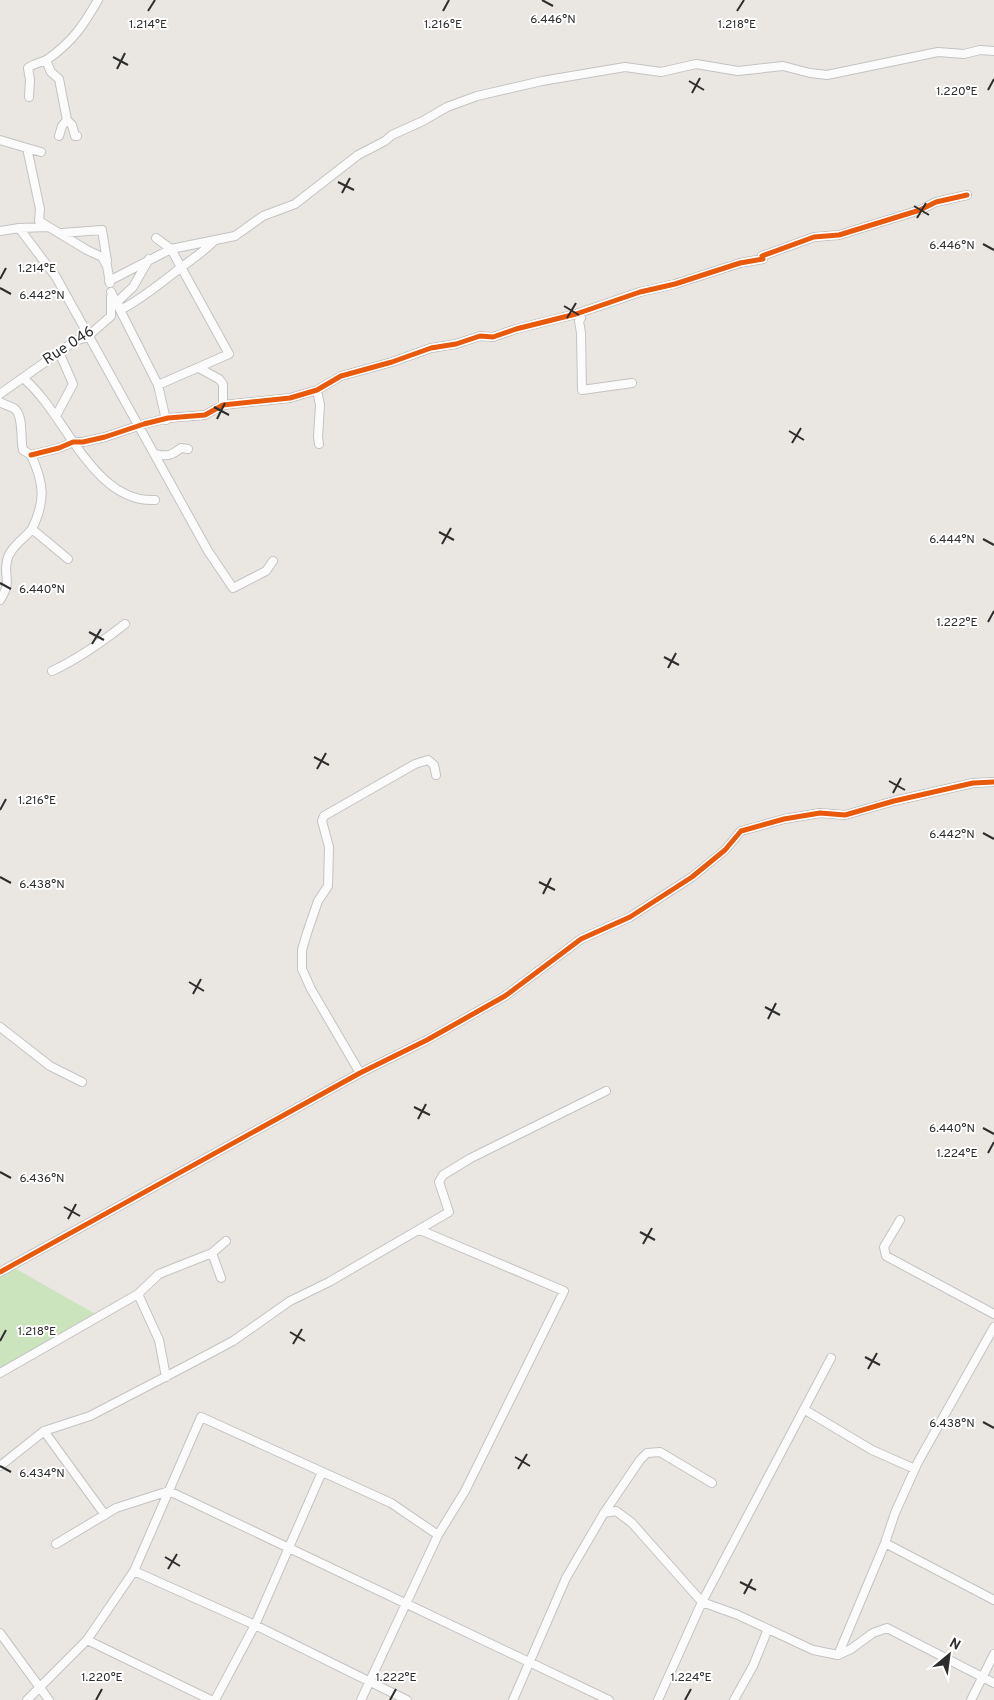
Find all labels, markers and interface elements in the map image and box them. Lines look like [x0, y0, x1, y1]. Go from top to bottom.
text: 6.446°N [530, 12, 576, 28]
text: 1.214°E [129, 17, 167, 33]
text: 1.216°E [424, 17, 462, 33]
text: 1.218°E [718, 17, 756, 33]
text: 1.220°E [936, 84, 978, 100]
text: 6.446°N [929, 238, 975, 254]
text: 1.214°E [18, 261, 56, 277]
text: 6.442°N [19, 288, 65, 304]
street label: Rue 046 [40, 322, 98, 370]
text: 6.444°N [929, 532, 975, 548]
text: 6.440°N [19, 582, 65, 598]
text: 1.222°E [936, 615, 978, 631]
text: 1.216°E [18, 793, 56, 809]
text: 6.442°N [929, 827, 975, 843]
text: 6.438°N [19, 877, 65, 893]
text: 6.440°N [929, 1121, 975, 1137]
text: 1.224°E [936, 1146, 978, 1162]
text: 6.436°N [19, 1171, 65, 1187]
text: 1.218°E [18, 1324, 56, 1340]
text: 6.438°N [929, 1416, 975, 1432]
text: 6.434°N [19, 1466, 65, 1482]
north arrow [924, 1630, 974, 1680]
text: N [946, 1635, 963, 1655]
text: 1.220°E [81, 1670, 123, 1686]
text: 1.222°E [375, 1670, 417, 1686]
text: 1.224°E [670, 1670, 712, 1686]

